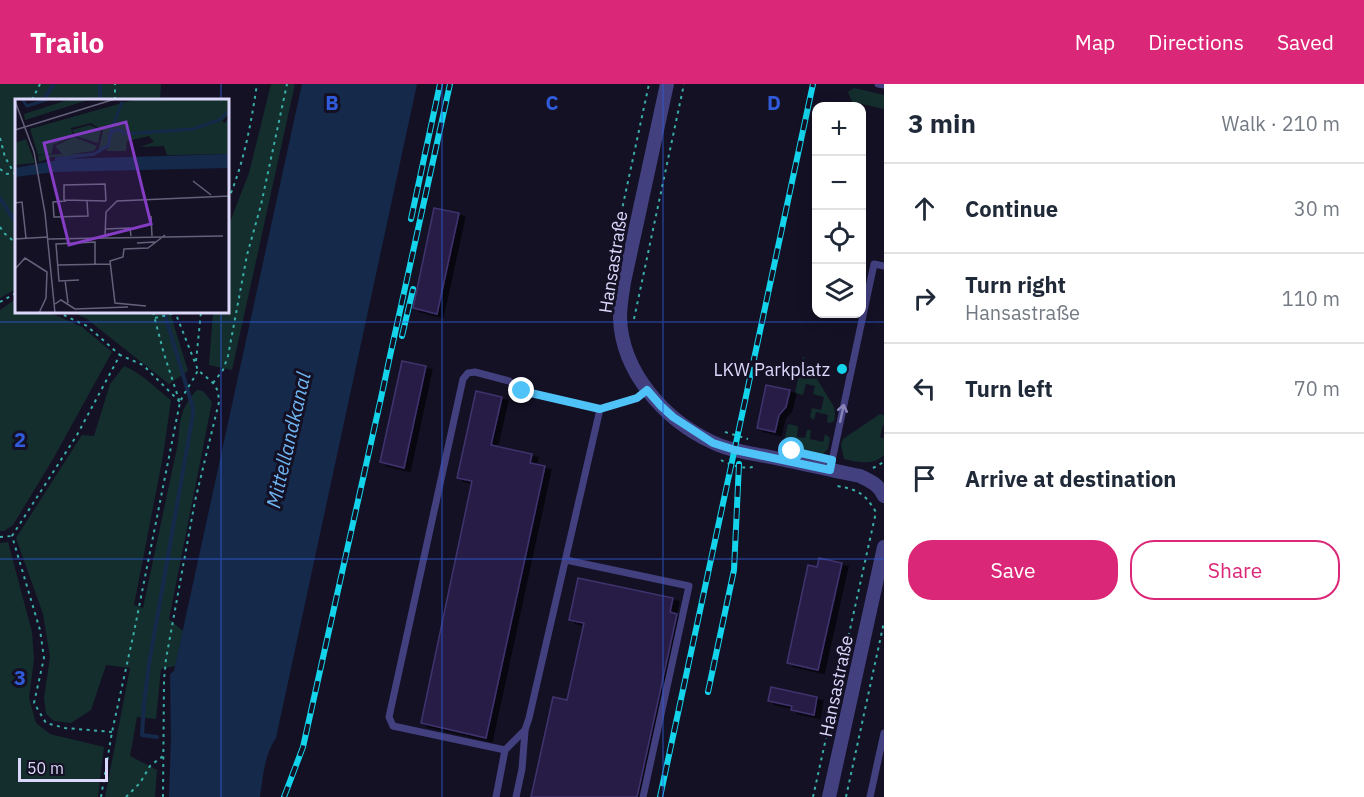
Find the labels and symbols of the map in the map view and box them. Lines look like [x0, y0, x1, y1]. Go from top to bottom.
text: B [325, 89, 339, 116]
text: C [545, 89, 559, 116]
text: D [767, 89, 781, 116]
inset map [15, 99, 230, 314]
street label: Hansastraße [594, 209, 632, 315]
place label: LKW Parkplatz [713, 358, 830, 381]
marker: LKW Parkplatz [835, 362, 849, 376]
water label: Mittellandkanal [259, 369, 317, 511]
route end [508, 377, 534, 403]
one-way arrow [837, 404, 848, 423]
text: 2 [14, 426, 26, 453]
route start [778, 437, 804, 463]
street label: Hansastraße [814, 633, 858, 739]
text: 3 [14, 664, 26, 691]
scale bar [18, 755, 108, 782]

